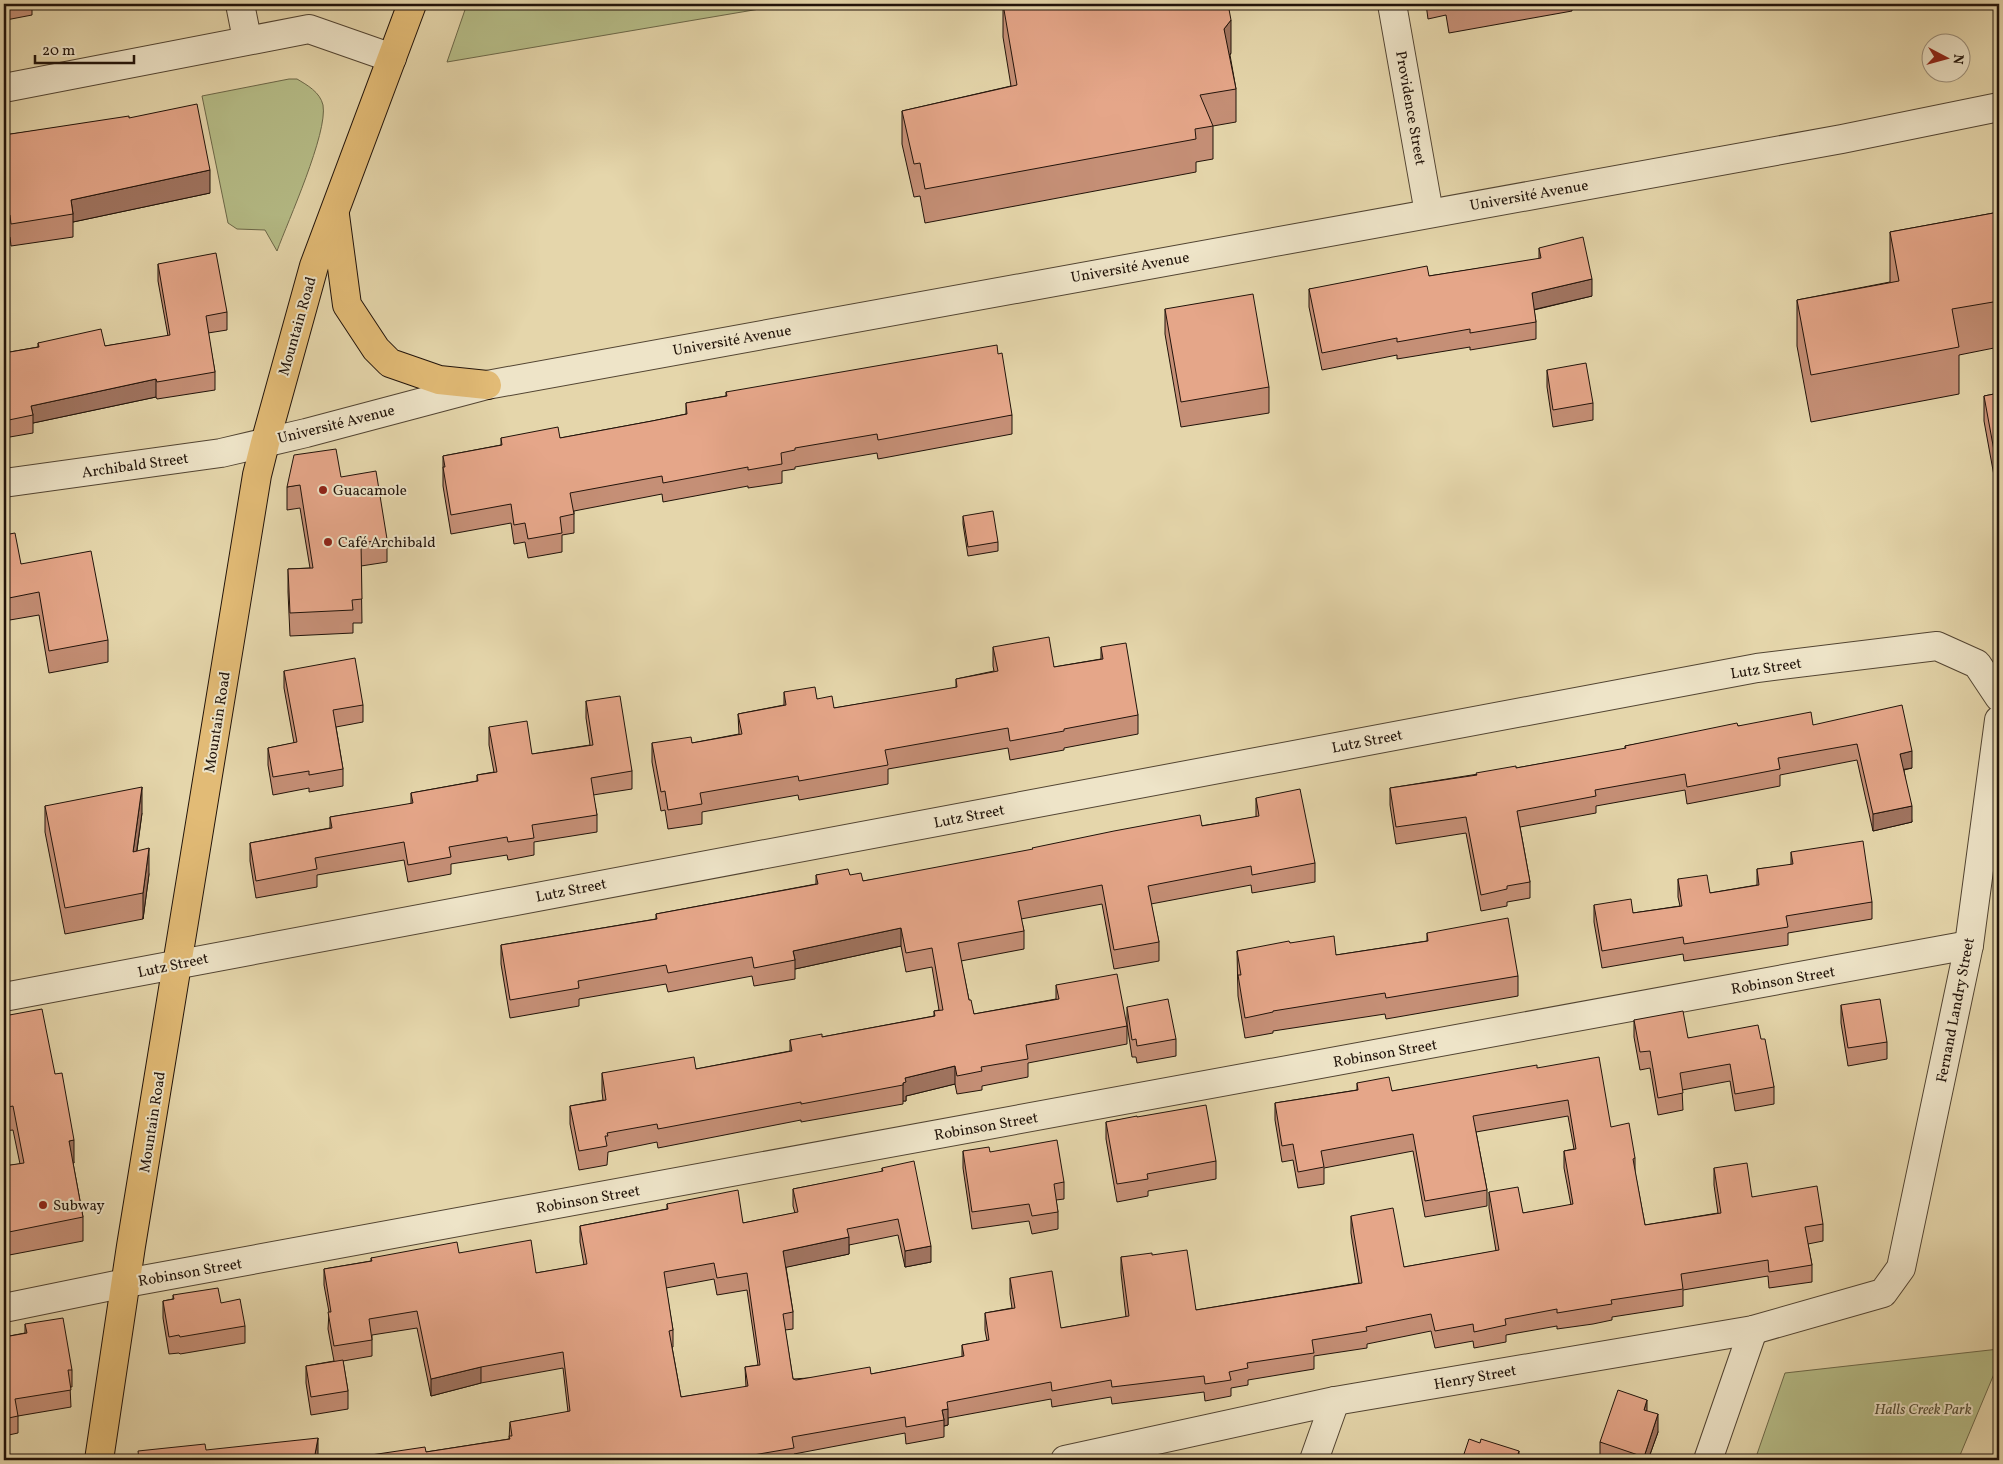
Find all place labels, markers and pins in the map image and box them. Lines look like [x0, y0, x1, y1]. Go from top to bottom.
place label: Guacamole [333, 481, 407, 502]
marker: Guacamole [317, 484, 329, 496]
place label: Café Archibald [338, 533, 436, 554]
marker: Café Archibald [322, 536, 334, 548]
place label: Subway [53, 1196, 105, 1217]
marker: Subway [37, 1199, 49, 1211]

